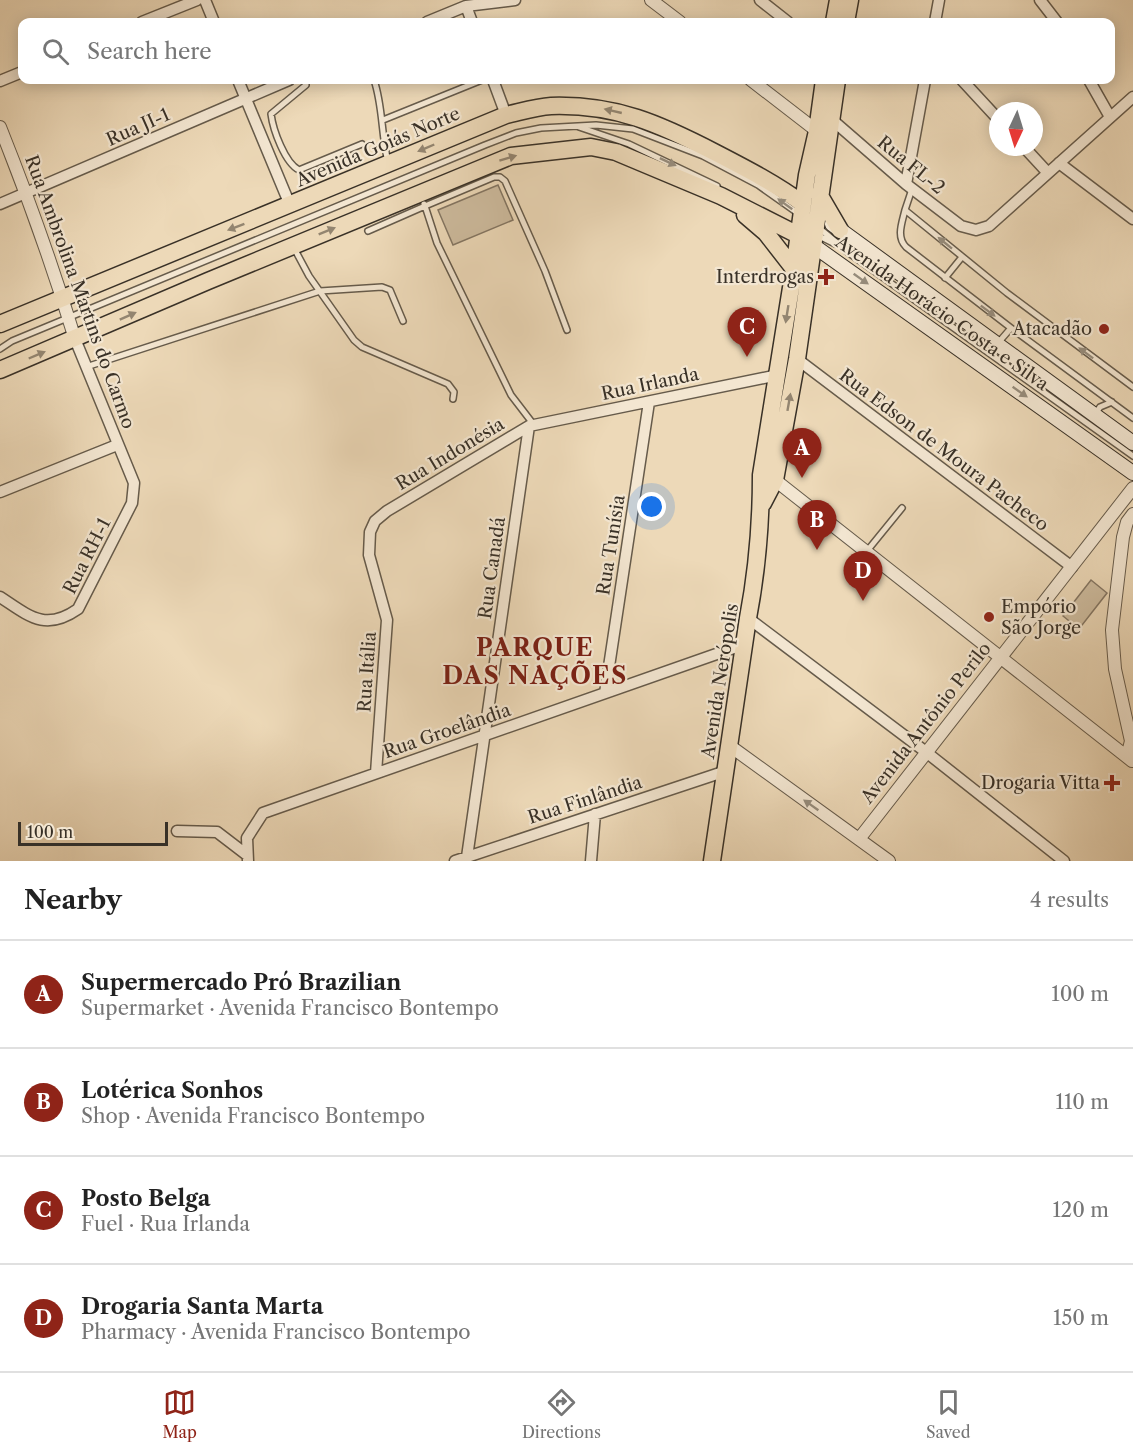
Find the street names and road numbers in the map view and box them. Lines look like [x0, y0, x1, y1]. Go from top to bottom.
street label: Avenida Goiás Norte [292, 102, 463, 192]
street label: Rua JI-1 [103, 103, 174, 151]
street label: Rua FL-2 [873, 131, 949, 199]
street label: Rua Ambrolina Martins do Carmo [20, 152, 140, 432]
street label: Avenida Horácio Costa e Silva [830, 230, 1053, 395]
street label: Rua Irlanda [599, 363, 701, 405]
street label: Rua Edson de Moura Pacheco [835, 364, 1053, 536]
street label: Rua Indonésia [392, 413, 509, 495]
street label: Rua Tunísia [592, 493, 630, 597]
street label: Rua RH-1 [59, 514, 116, 598]
street label: Rua Canadá [474, 515, 510, 620]
street label: Avenida Nerópolis [697, 602, 743, 761]
street label: Rua Itália [353, 630, 381, 713]
street label: Avenida Antônio Perilo [856, 638, 996, 809]
street label: Rua Groelândia [380, 699, 514, 763]
street label: Rua Finlândia [525, 771, 645, 829]

